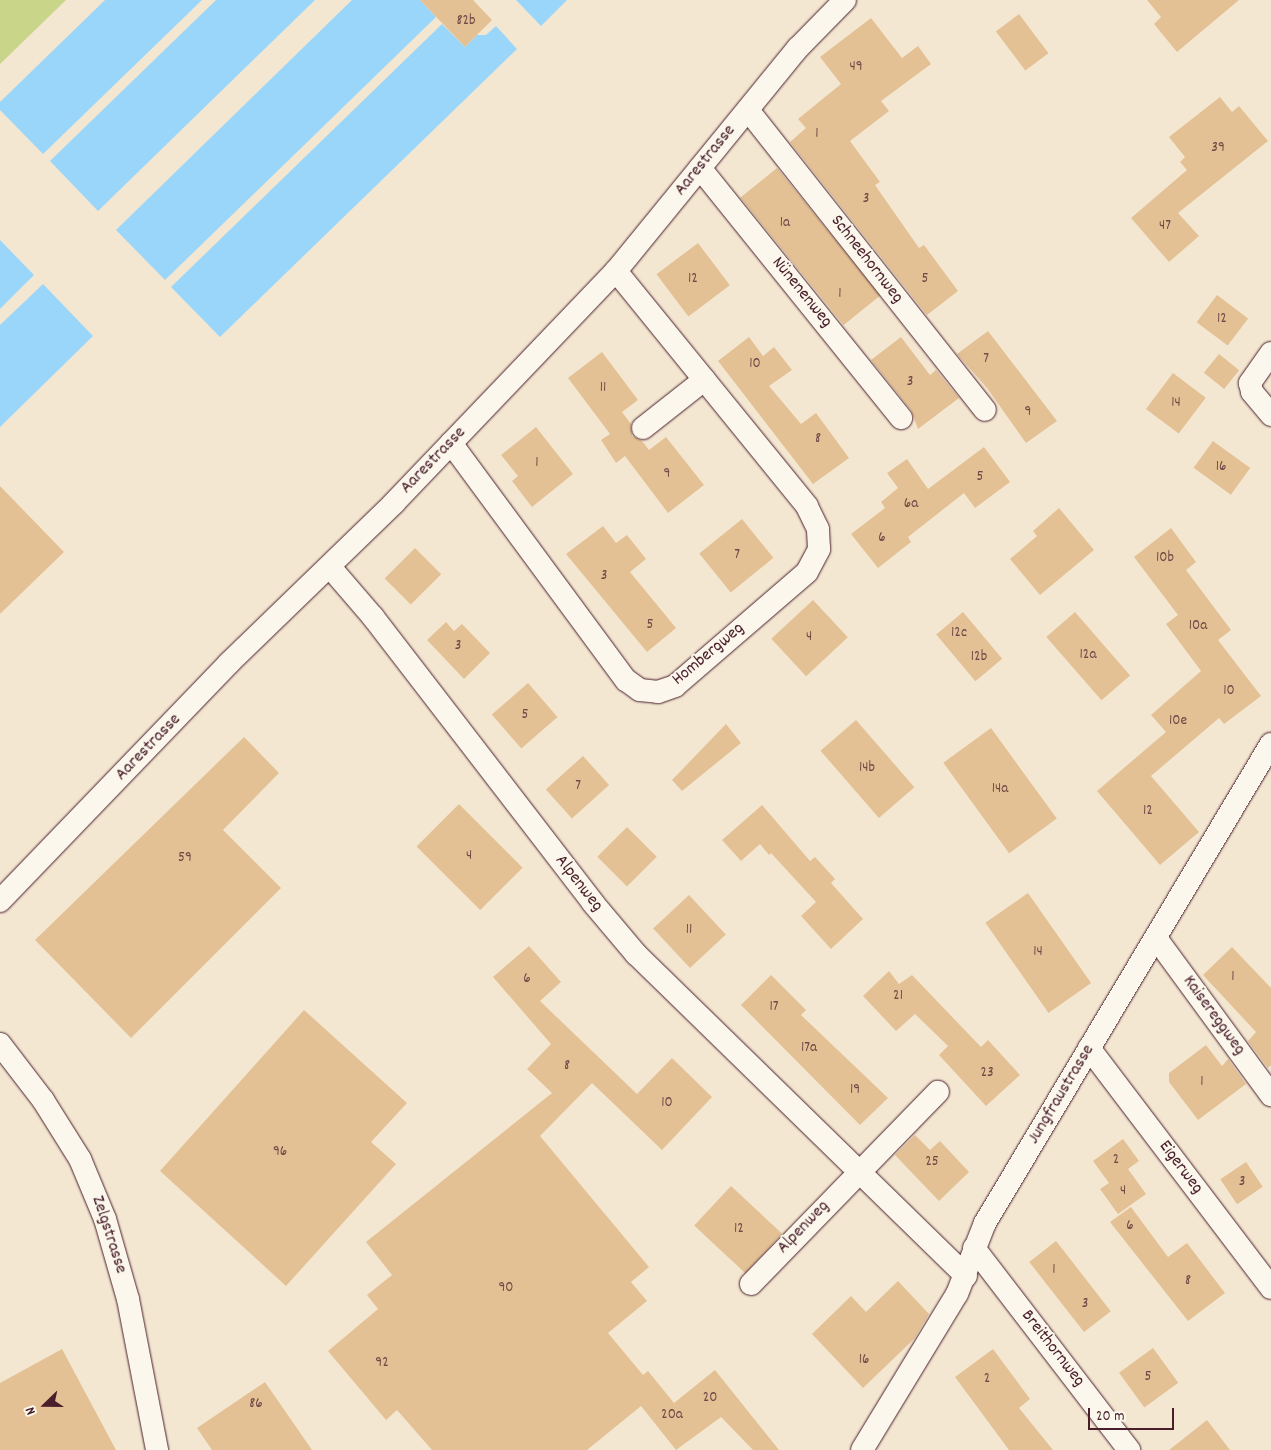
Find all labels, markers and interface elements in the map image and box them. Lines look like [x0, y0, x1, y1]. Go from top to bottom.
house number: 82b [456, 13, 476, 31]
house number: 49 [849, 59, 863, 77]
street label: Aarestrasse [671, 121, 741, 201]
house number: 1 [815, 126, 819, 144]
house number: 39 [1211, 140, 1225, 158]
house number: 3 [863, 191, 869, 209]
street label: Schneehornweg [825, 212, 907, 308]
house number: 1a [780, 215, 790, 233]
house number: 47 [1159, 218, 1171, 236]
street label: Nünenenweg [766, 253, 836, 333]
house number: 12 [688, 271, 698, 289]
house number: 5 [922, 271, 928, 289]
house number: 1 [838, 286, 842, 304]
house number: 12 [1217, 311, 1227, 329]
house number: 7 [983, 351, 989, 369]
house number: 10 [749, 356, 761, 374]
house number: 3 [907, 374, 913, 392]
house number: 11 [600, 380, 606, 398]
house number: 14 [1171, 395, 1181, 413]
house number: 9 [1025, 404, 1031, 422]
street label: Aarestrasse [397, 423, 471, 499]
house number: 8 [815, 431, 821, 449]
house number: 1 [535, 455, 539, 473]
house number: 16 [1216, 459, 1226, 477]
house number: 9 [664, 466, 670, 484]
house number: 5 [977, 469, 983, 487]
house number: 6a [904, 496, 918, 514]
house number: 6 [878, 530, 886, 548]
house number: 7 [734, 547, 740, 565]
house number: 10b [1156, 550, 1174, 568]
house number: 3 [601, 568, 607, 586]
house number: 5 [647, 617, 653, 635]
house number: 10a [1189, 618, 1207, 636]
street label: Hombergweg [669, 619, 749, 691]
house number: 12c [951, 625, 967, 643]
house number: 4 [806, 629, 812, 647]
house number: 3 [455, 638, 461, 656]
house number: 12a [1080, 647, 1096, 665]
house number: 12b [971, 649, 987, 667]
house number: 10 [1223, 683, 1235, 701]
house number: 5 [522, 707, 528, 725]
street label: Aarestrasse [112, 710, 186, 786]
house number: 10e [1169, 713, 1187, 731]
house number: 14b [859, 760, 875, 778]
house number: 7 [575, 778, 581, 796]
house number: 14a [992, 781, 1008, 799]
house number: 12 [1143, 803, 1153, 821]
house number: 4 [466, 848, 472, 866]
house number: 59 [178, 850, 192, 868]
street label: Alpenweg [549, 851, 607, 917]
house number: 11 [686, 922, 692, 940]
house number: 14 [1033, 944, 1043, 962]
house number: 1 [1231, 969, 1235, 987]
house number: 6 [523, 971, 531, 989]
street label: Kaisereggweg [1177, 972, 1249, 1060]
house number: 21 [893, 988, 903, 1006]
house number: 17 [769, 999, 779, 1017]
house number: 17a [801, 1040, 817, 1058]
street label: Jungfraustrasse [1024, 1041, 1100, 1149]
house number: 8 [564, 1058, 570, 1076]
house number: 23 [980, 1065, 994, 1083]
house number: 1 [1200, 1074, 1204, 1092]
house number: 19 [850, 1082, 860, 1100]
house number: 10 [661, 1095, 673, 1113]
street label: Eigerweg [1153, 1137, 1207, 1199]
house number: 96 [273, 1144, 287, 1162]
house number: 2 [1113, 1152, 1119, 1170]
house number: 25 [925, 1154, 939, 1172]
house number: 3 [1239, 1174, 1245, 1192]
house number: 4 [1120, 1183, 1126, 1201]
street label: Zelgstrasse [85, 1193, 131, 1277]
street label: Alpenweg [773, 1197, 835, 1259]
house number: 6 [1126, 1218, 1134, 1236]
house number: 12 [734, 1221, 744, 1239]
house number: 1 [1052, 1262, 1056, 1280]
house number: 8 [1185, 1273, 1191, 1291]
house number: 90 [498, 1280, 514, 1298]
house number: 3 [1082, 1296, 1088, 1314]
street label: Breithornweg [1015, 1306, 1089, 1392]
house number: 16 [859, 1352, 869, 1370]
house number: 92 [375, 1355, 389, 1373]
house number: 5 [1145, 1369, 1151, 1387]
house number: 2 [984, 1371, 990, 1389]
north arrow [20, 1380, 70, 1430]
house number: 20 [703, 1390, 717, 1408]
house number: 86 [249, 1396, 263, 1414]
scale bar [1091, 1398, 1177, 1430]
text: N [21, 1404, 42, 1418]
text: 20 m [1096, 1406, 1124, 1428]
house number: 20a [661, 1407, 683, 1425]

